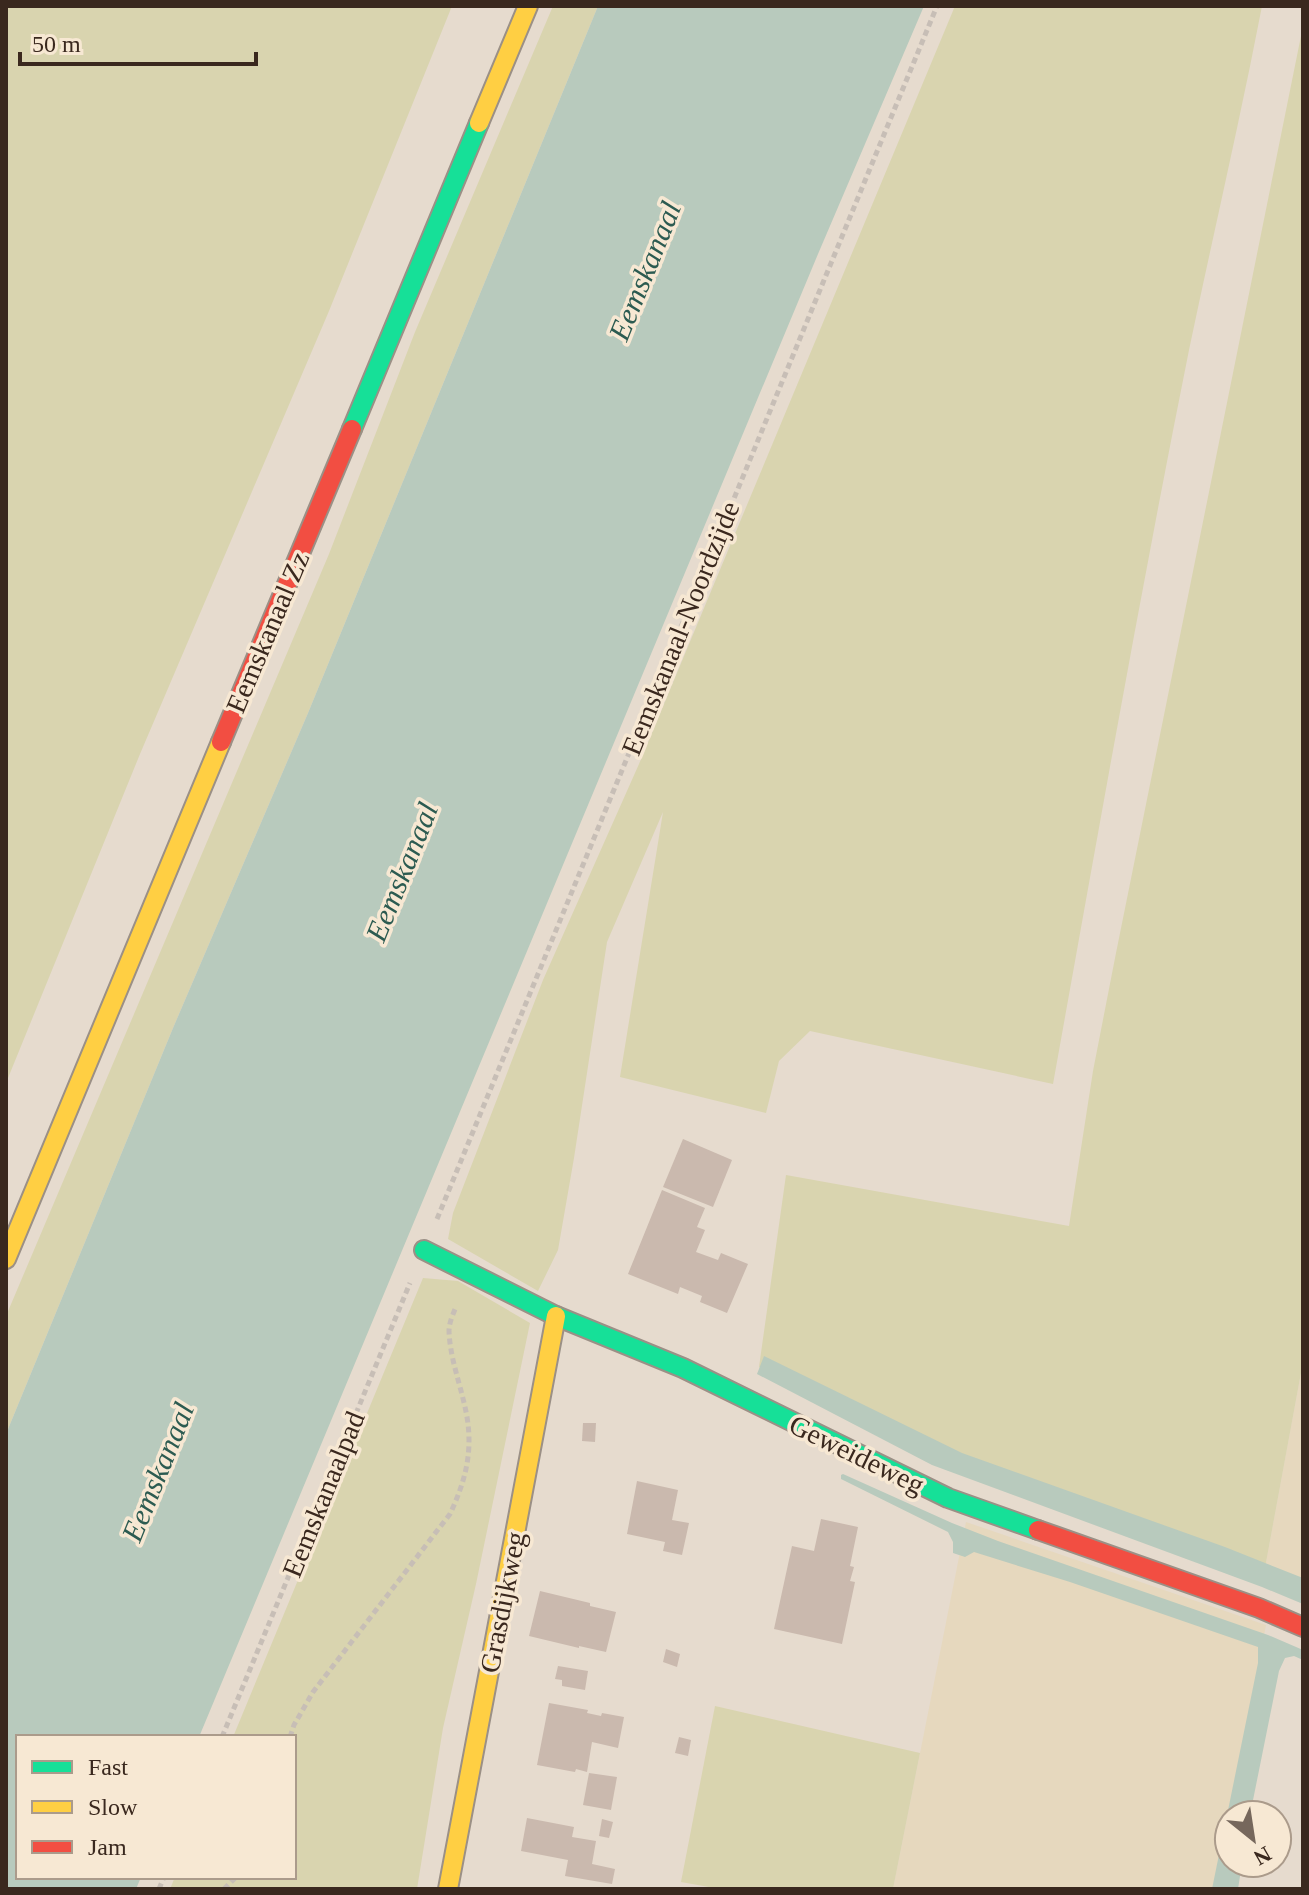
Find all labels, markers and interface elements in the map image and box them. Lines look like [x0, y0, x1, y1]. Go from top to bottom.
scale bar [20, 16, 256, 66]
text: 50 m [32, 31, 81, 57]
water label: Eemskanaal [601, 197, 687, 346]
street label: Eemskanaal-Noordzijde [615, 497, 746, 759]
street label: Eemskanaal Zz [220, 547, 315, 717]
water label: Eemskanaal [358, 798, 444, 947]
water label: Eemskanaal [114, 1398, 200, 1547]
street label: Eemskanaalpad [276, 1407, 371, 1581]
street label: Geweideweg [784, 1408, 929, 1500]
street label: Grasdijkweg [474, 1529, 531, 1675]
legend [16, 1735, 296, 1879]
text: Fast [88, 1754, 128, 1780]
text: Slow [88, 1794, 138, 1820]
north arrow [1213, 1799, 1293, 1879]
text: Jam [88, 1834, 127, 1860]
text: N [1250, 1841, 1276, 1871]

